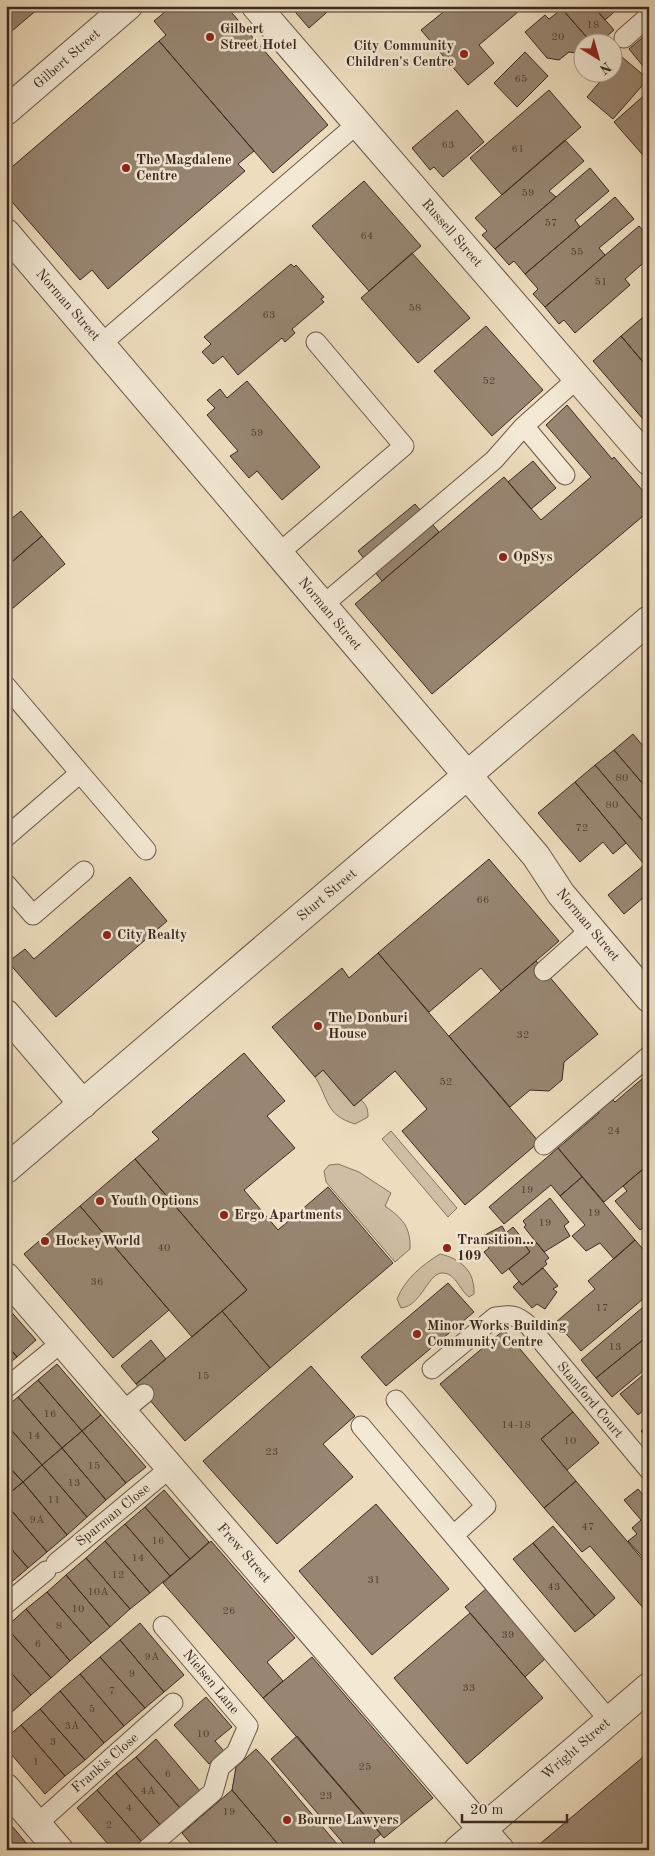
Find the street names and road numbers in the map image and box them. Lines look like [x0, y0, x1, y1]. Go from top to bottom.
street label: Gilbert Street [31, 26, 103, 91]
street label: Russell Street [419, 196, 485, 270]
street label: Norman Street [33, 266, 103, 344]
street label: Norman Street [296, 575, 364, 653]
street label: Sturt Street [295, 866, 359, 924]
street label: Norman Street [554, 886, 622, 964]
street label: Stamford Court [554, 1359, 626, 1441]
street label: Sparman Close [73, 1481, 153, 1549]
street label: Frew Street [215, 1521, 273, 1585]
street label: Nielsen Lane [180, 1647, 242, 1717]
street label: Wright Street [539, 1716, 613, 1782]
street label: Frankis Close [69, 1730, 141, 1796]

